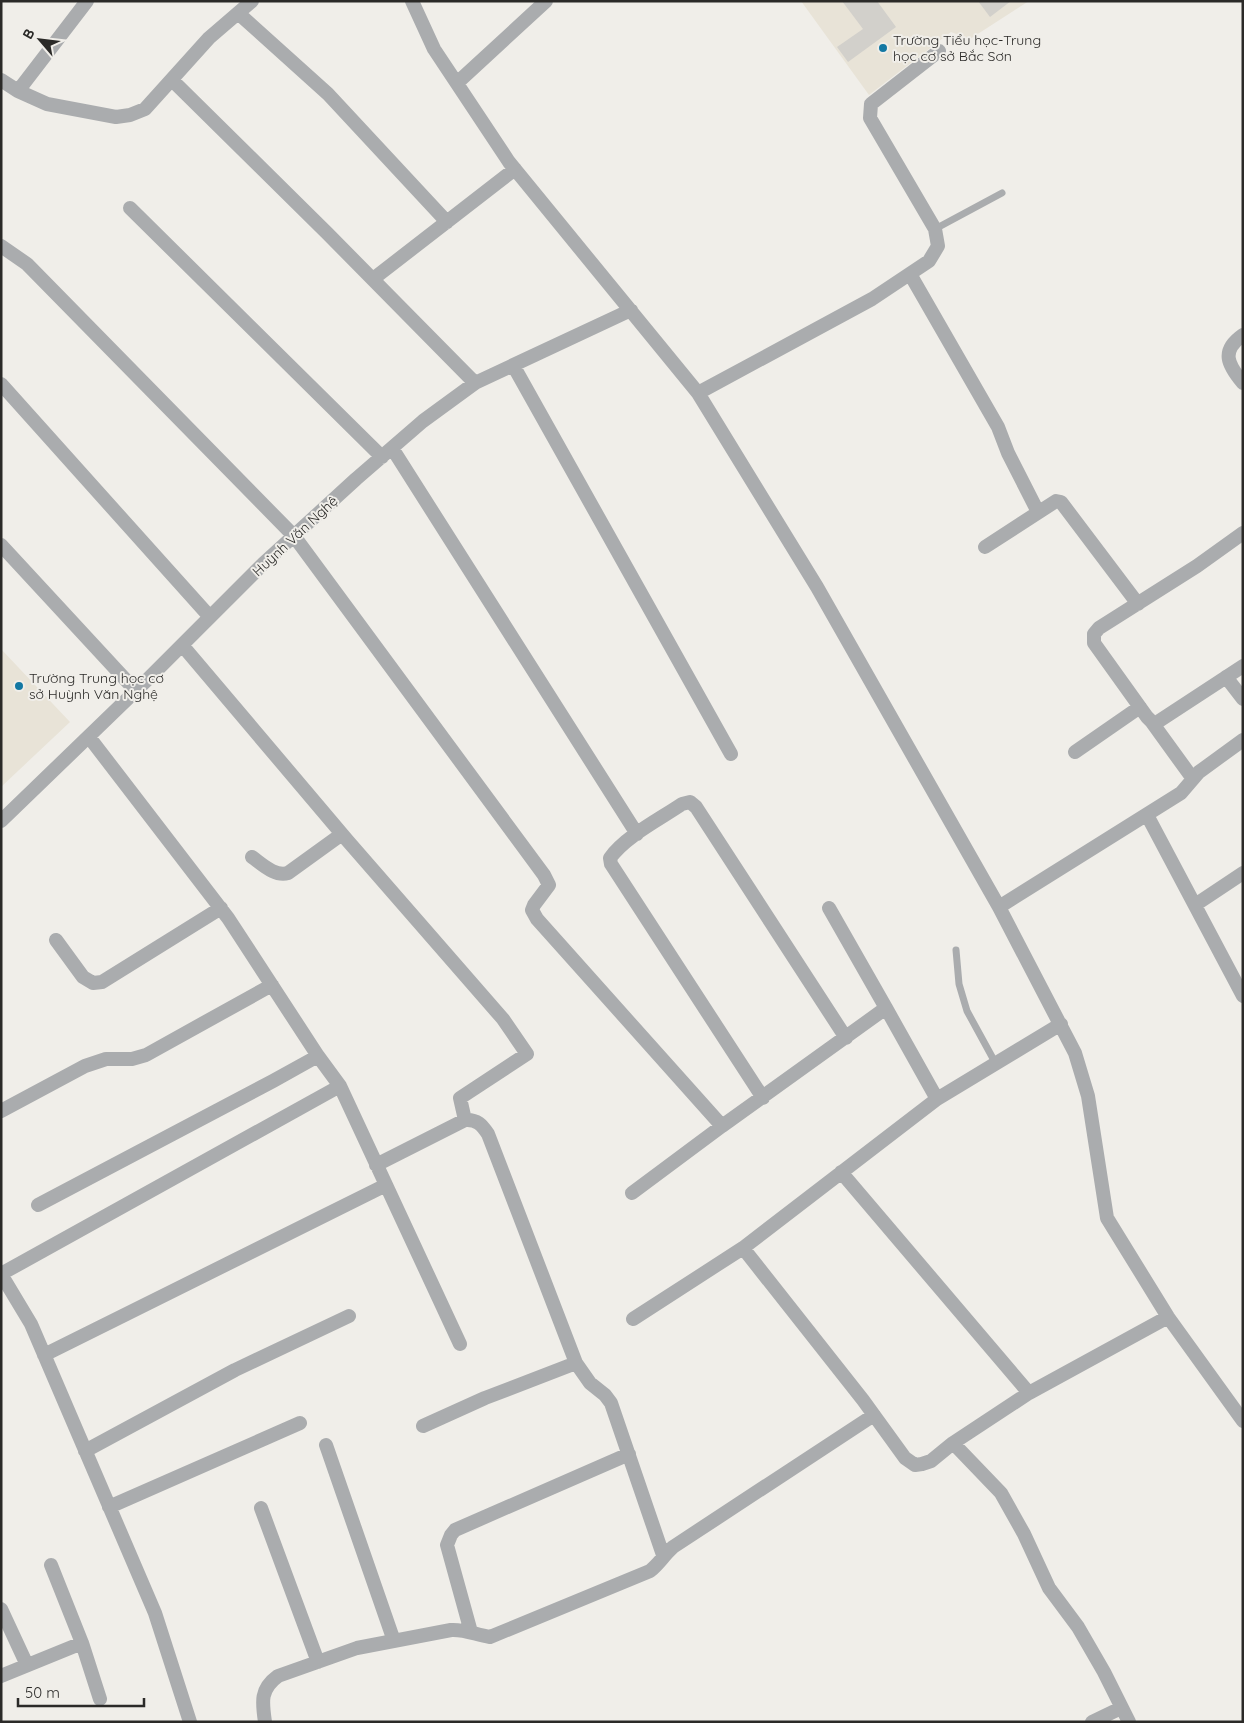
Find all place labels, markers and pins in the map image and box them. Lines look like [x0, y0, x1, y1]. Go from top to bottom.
place label: Trường Tiểu học-Trung học cơ sở Bắc Sơn [893, 31, 1041, 65]
marker: Trường Tiểu học-Trung học cơ sở Bắc Sơn [877, 42, 889, 54]
place label: Trường Trung học cơ sở Huỳnh Văn Nghệ [29, 669, 164, 703]
marker: Trường Trung học cơ sở Huỳnh Văn Nghệ [13, 680, 25, 692]

